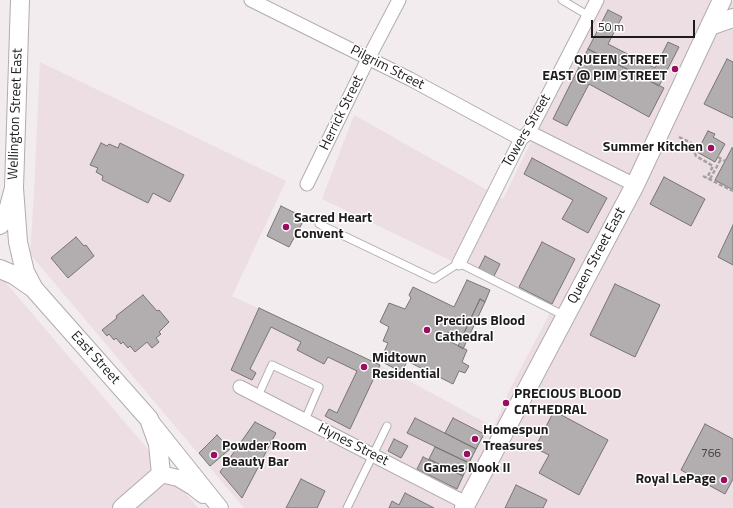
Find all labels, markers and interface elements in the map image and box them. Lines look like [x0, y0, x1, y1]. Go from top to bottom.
scale bar [593, 12, 697, 38]
text: 50 m [598, 17, 624, 36]
street label: Pilgrim Street [347, 42, 427, 94]
street label: Wellington Street East [5, 48, 27, 180]
place label: QUEEN STREET EAST @ PIM STREET [542, 53, 667, 86]
marker: QUEEN STREET EAST @ PIM STREET [670, 64, 680, 74]
street label: Herrick Street [317, 73, 367, 153]
street label: Towers Street [499, 91, 555, 171]
place label: Summer Kitchen [603, 140, 703, 156]
marker: Summer Kitchen [706, 143, 716, 153]
street label: Queen Street East [565, 205, 629, 307]
place label: Sacred Heart Convent [294, 211, 372, 244]
marker: Sacred Heart Convent [281, 222, 291, 232]
place label: Precious Blood Cathedral [435, 314, 525, 346]
marker: Precious Blood Cathedral [422, 325, 432, 335]
street label: East Street [67, 328, 123, 388]
place label: Midtown Residential [372, 351, 440, 384]
marker: Midtown Residential [359, 362, 369, 372]
place label: PRECIOUS BLOOD CATHEDRAL [514, 387, 621, 420]
marker: PRECIOUS BLOOD CATHEDRAL [501, 398, 511, 408]
street label: Hynes Street [315, 420, 391, 470]
place label: Homespun Treasures [483, 423, 548, 456]
marker: Homespun Treasures [470, 434, 480, 444]
place label: Powder Room Beauty Bar [222, 439, 307, 472]
house number: 766 [701, 447, 721, 461]
marker: Games Nook II [462, 449, 472, 459]
marker: Powder Room Beauty Bar [209, 450, 219, 460]
place label: Games Nook II [423, 461, 511, 477]
place label: Royal LePage [636, 472, 716, 488]
marker: Royal LePage [719, 475, 729, 485]

